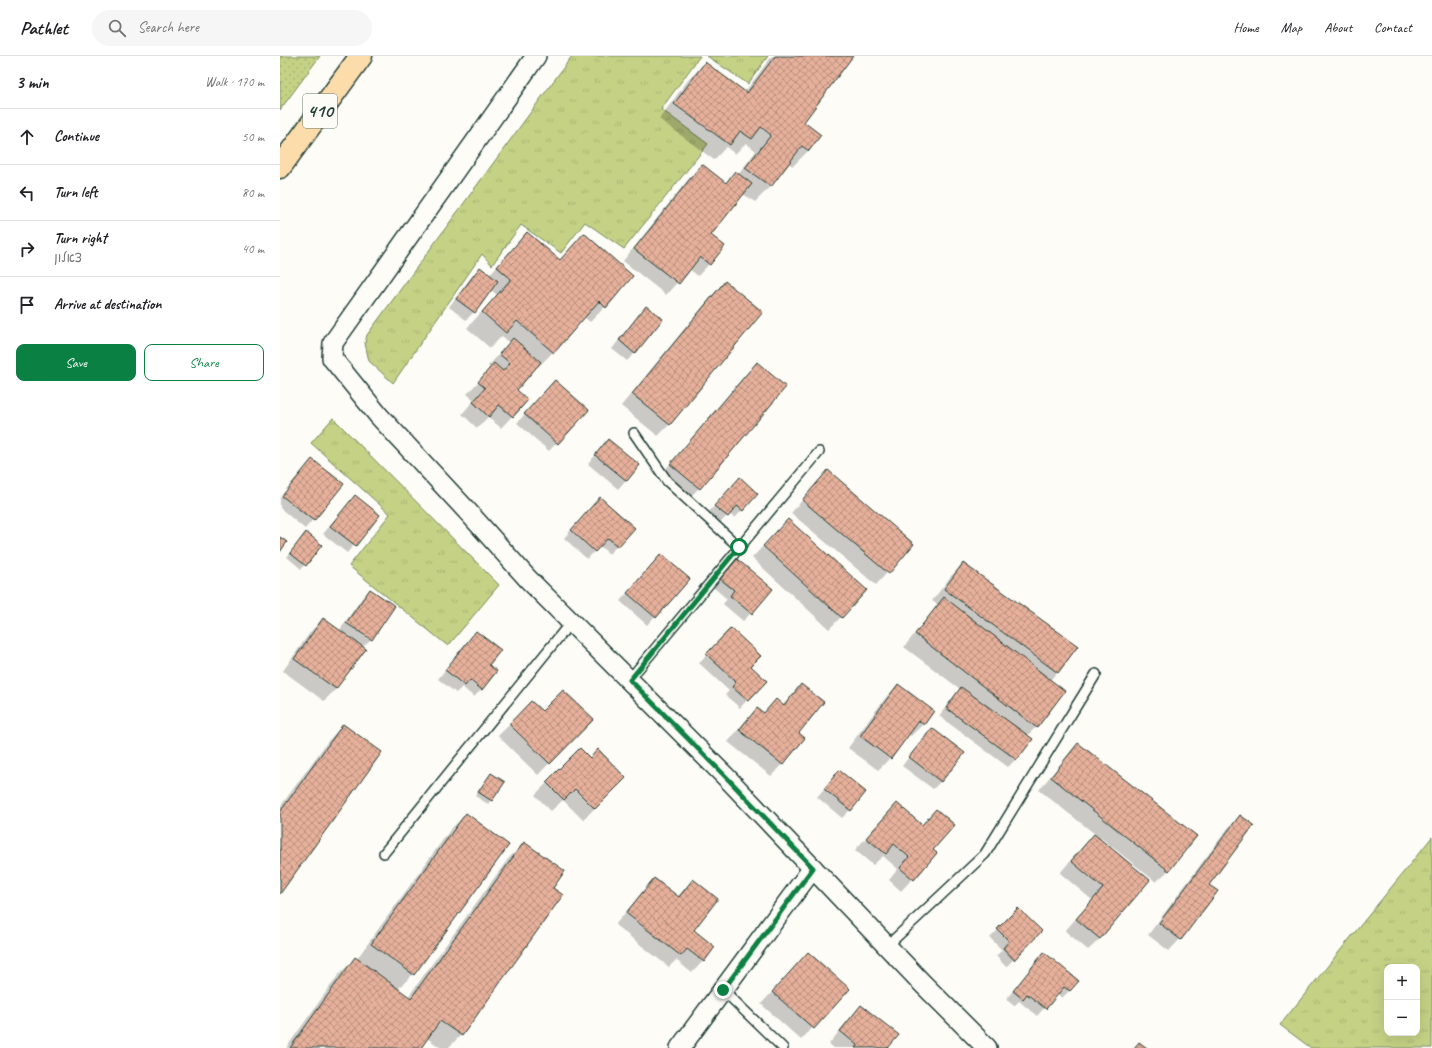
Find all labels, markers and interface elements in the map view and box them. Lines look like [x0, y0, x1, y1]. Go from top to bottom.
search box [92, 10, 372, 46]
text: Pathlet [20, 16, 68, 40]
icon: search [106, 17, 128, 39]
text: Search here [138, 18, 199, 37]
text: Home [1233, 19, 1259, 36]
text: Map [1281, 19, 1302, 36]
text: About [1324, 19, 1352, 36]
text: Contact [1374, 19, 1412, 36]
text: 3 min [16, 72, 49, 93]
text: Walk · 170 m [205, 74, 264, 90]
road number: 410 [303, 94, 337, 128]
icon: ahead [16, 126, 38, 148]
text: Continue [54, 127, 99, 146]
text: 50 m [242, 129, 264, 145]
icon: left [16, 182, 38, 204]
text: Turn left [54, 183, 97, 202]
text: 80 m [242, 185, 264, 201]
text: Turn right [54, 229, 107, 248]
icon: right [16, 238, 38, 260]
text: 40 m [242, 241, 264, 257]
text: צאלון [54, 250, 82, 266]
icon: arrive [16, 294, 38, 316]
text: Arrive at destination [54, 295, 161, 314]
button: Save [16, 344, 136, 381]
button: Share [144, 344, 264, 381]
route start [730, 538, 748, 556]
map controls [1384, 964, 1420, 1036]
button: + [1384, 964, 1420, 1000]
route end [714, 981, 732, 999]
button: − [1384, 1000, 1420, 1036]

